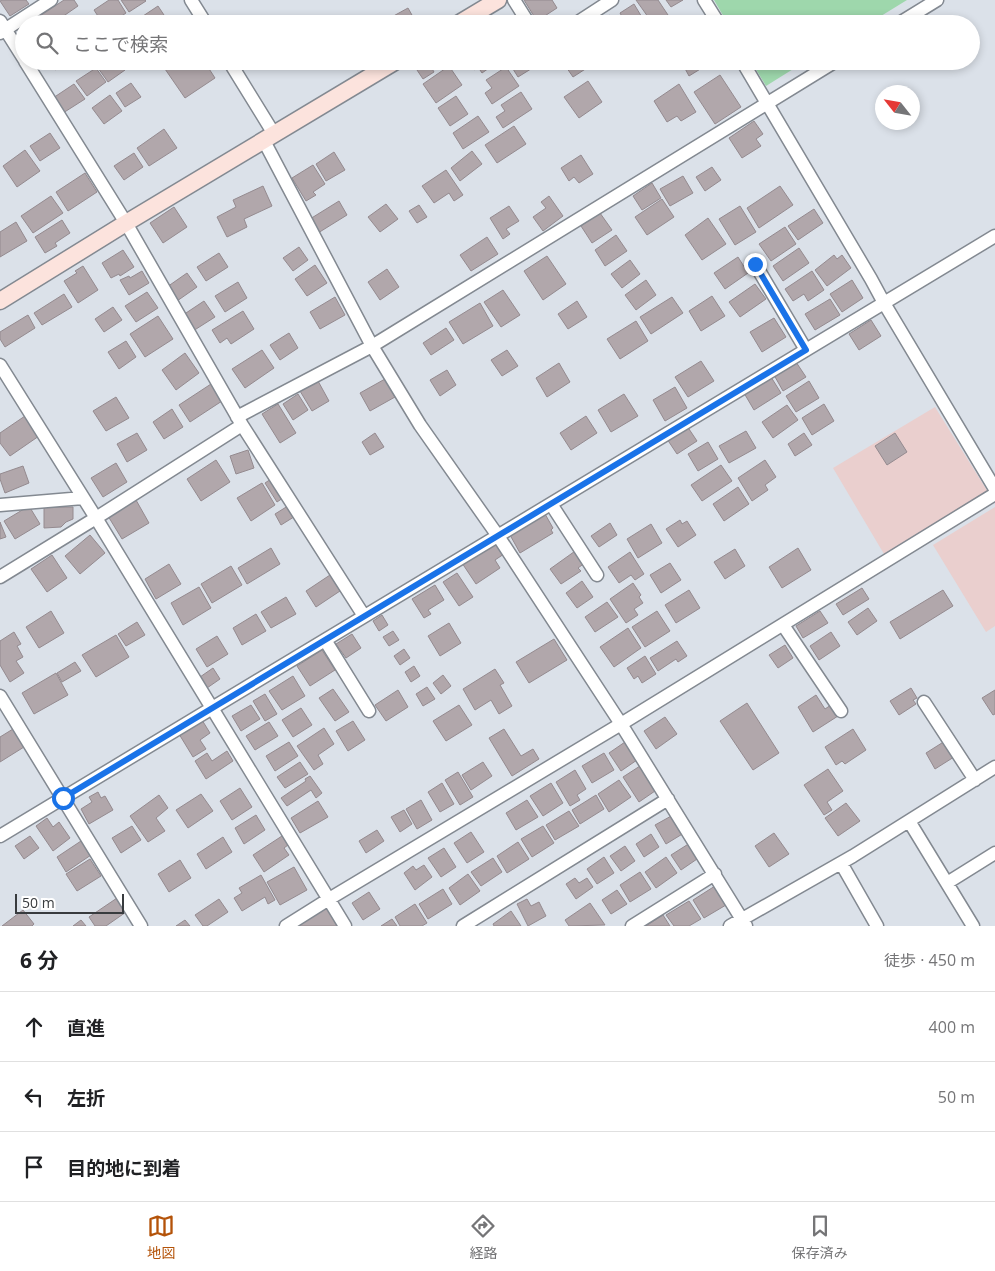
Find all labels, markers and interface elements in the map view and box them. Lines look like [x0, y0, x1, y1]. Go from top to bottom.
search box [15, 15, 980, 70]
icon: search [33, 29, 61, 57]
text: ここで検索 [73, 31, 168, 57]
north arrow [875, 85, 920, 130]
route end [744, 253, 767, 276]
route start [52, 787, 75, 810]
scale bar [15, 891, 124, 914]
text: 50 m [22, 893, 55, 912]
text: 6 分 [20, 946, 58, 974]
text: 徒歩 · 450 m [884, 949, 975, 971]
icon: ahead [20, 1013, 48, 1041]
text: 直進 [67, 1015, 105, 1041]
text: 400 m [929, 1016, 975, 1038]
icon: left [20, 1083, 48, 1111]
text: 左折 [67, 1085, 105, 1111]
text: 50 m [938, 1086, 975, 1108]
icon: arrive [20, 1153, 48, 1181]
text: 目的地に到着 [67, 1155, 181, 1181]
tab: 地図 [147, 1212, 175, 1262]
tab: 経路 [469, 1212, 497, 1262]
tab: 保存済み [792, 1212, 848, 1262]

